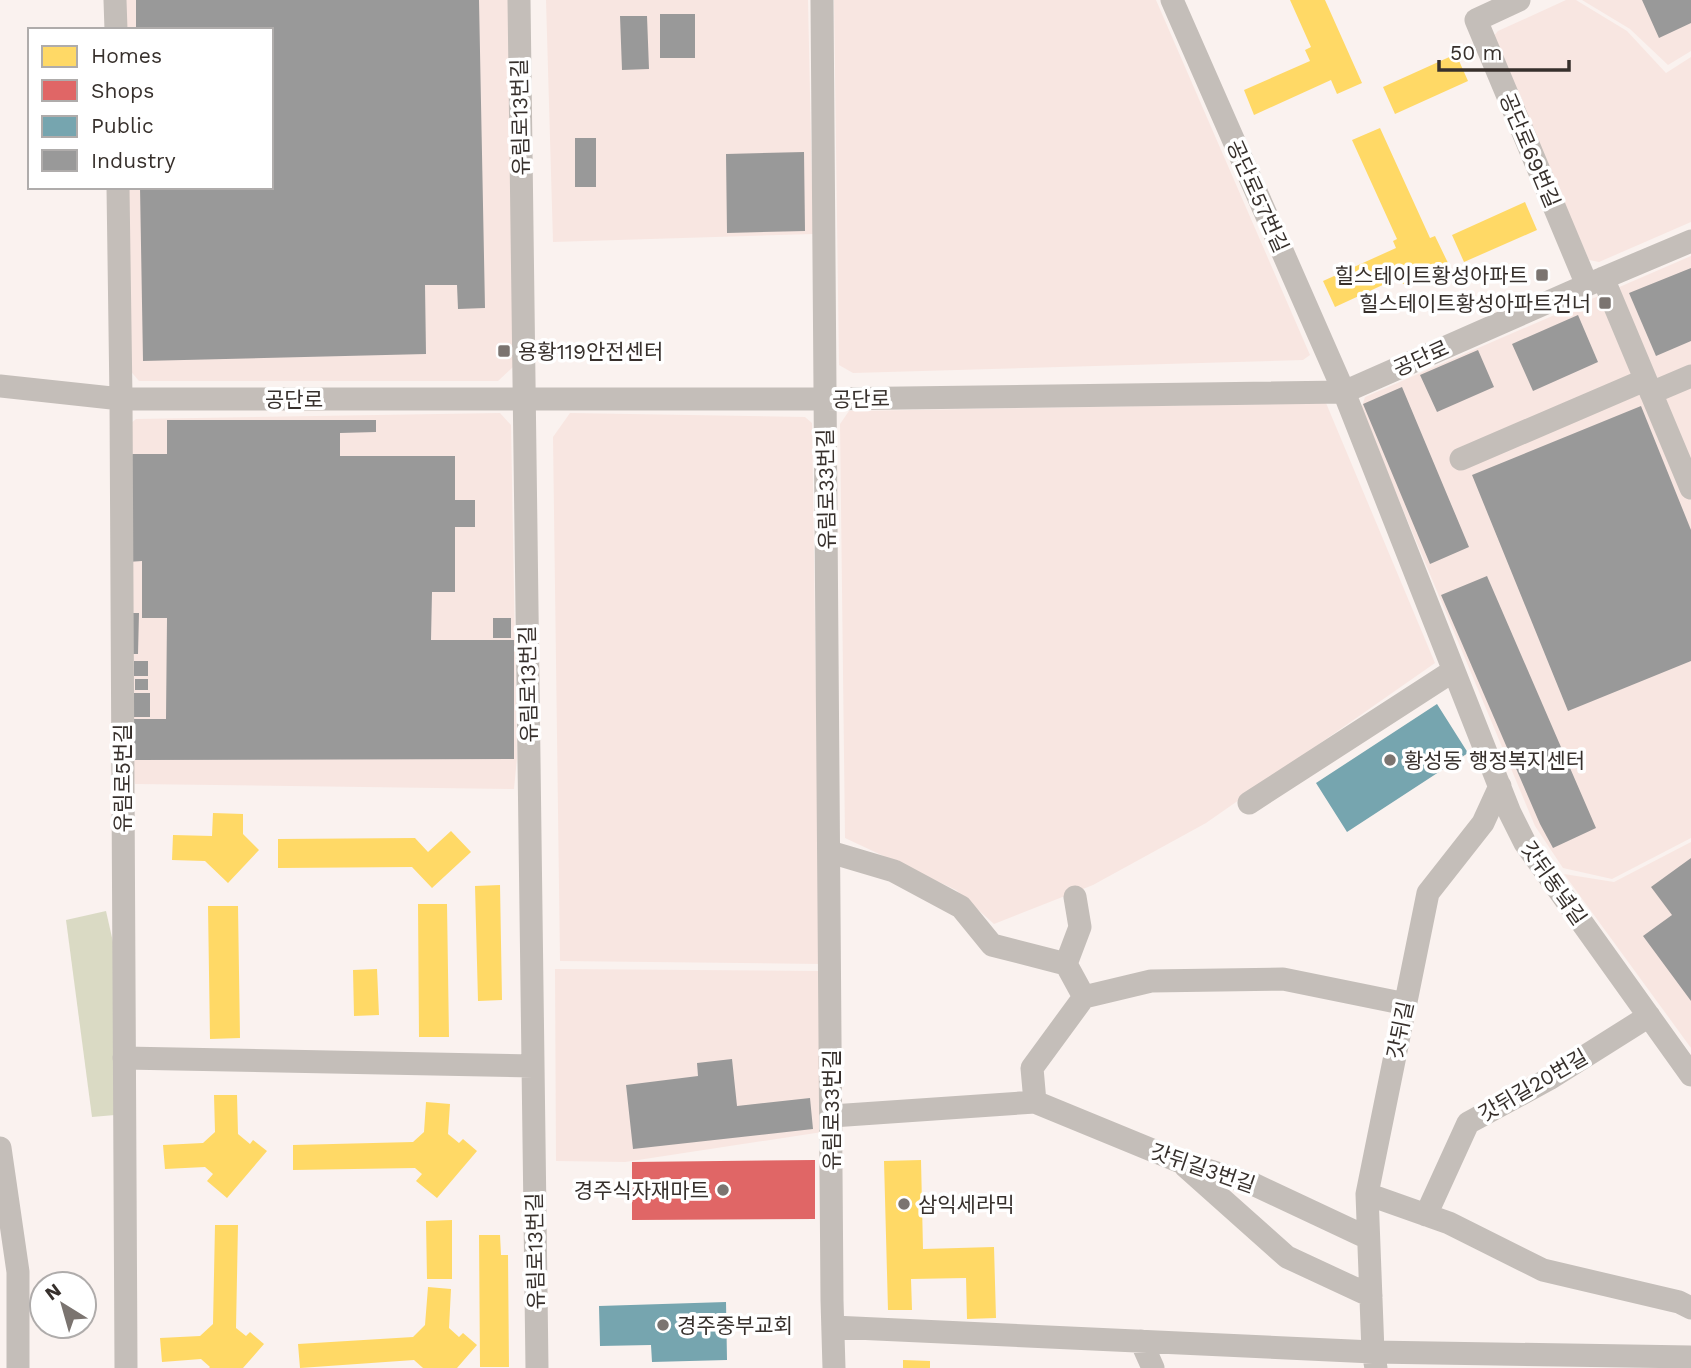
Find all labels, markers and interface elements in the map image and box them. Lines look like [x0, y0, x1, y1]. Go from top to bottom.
legend [28, 28, 273, 189]
scale bar [1439, 28, 1568, 72]
text: 50 m [1450, 40, 1502, 65]
text: Homes [91, 43, 162, 68]
street label: 유림로13번길 [506, 58, 534, 176]
text: Shops [91, 78, 154, 103]
street label: 공단로69번길 [1495, 89, 1565, 211]
text: Public [91, 113, 154, 138]
street label: 공단로57번길 [1222, 136, 1294, 256]
text: Industry [91, 148, 176, 173]
place label: 힐스테이트황성아파트 [1335, 263, 1528, 288]
marker: 힐스테이트황성아파트 [1534, 267, 1550, 283]
place label: 힐스테이트황성아파트건너 [1359, 291, 1591, 316]
marker: 힐스테이트황성아파트건너 [1597, 295, 1613, 311]
street label: 공단로 [1389, 335, 1453, 381]
place label: 용황119안전센터 [518, 339, 663, 364]
marker: 용황119안전센터 [496, 343, 512, 359]
street label: 공단로 [832, 386, 890, 412]
street label: 공단로 [265, 387, 323, 412]
street label: 유림로33번길 [812, 428, 840, 550]
street label: 유림로13번길 [514, 625, 542, 743]
street label: 유림로5번길 [110, 724, 135, 832]
place label: 황성동 행정복지센터 [1404, 748, 1585, 773]
marker: 황성동 행정복지센터 [1382, 752, 1398, 768]
street label: 갓뒤동녘길 [1516, 836, 1592, 930]
street label: 갓뒤길 [1382, 999, 1418, 1061]
street label: 갓뒤길20번길 [1474, 1044, 1592, 1126]
street label: 유림로33번길 [819, 1049, 844, 1171]
street label: 갓뒤길3번길 [1147, 1138, 1259, 1198]
place label: 경주식자재마트 [574, 1178, 709, 1203]
marker: 경주식자재마트 [715, 1182, 731, 1198]
street label: 유림로13번길 [521, 1192, 549, 1310]
place label: 삼익세라믹 [918, 1192, 1015, 1217]
marker: 삼익세라믹 [896, 1196, 912, 1212]
north arrow [28, 1270, 98, 1340]
text: N [41, 1278, 66, 1305]
place label: 경주중부교회 [677, 1313, 793, 1338]
marker: 경주중부교회 [655, 1317, 671, 1333]

